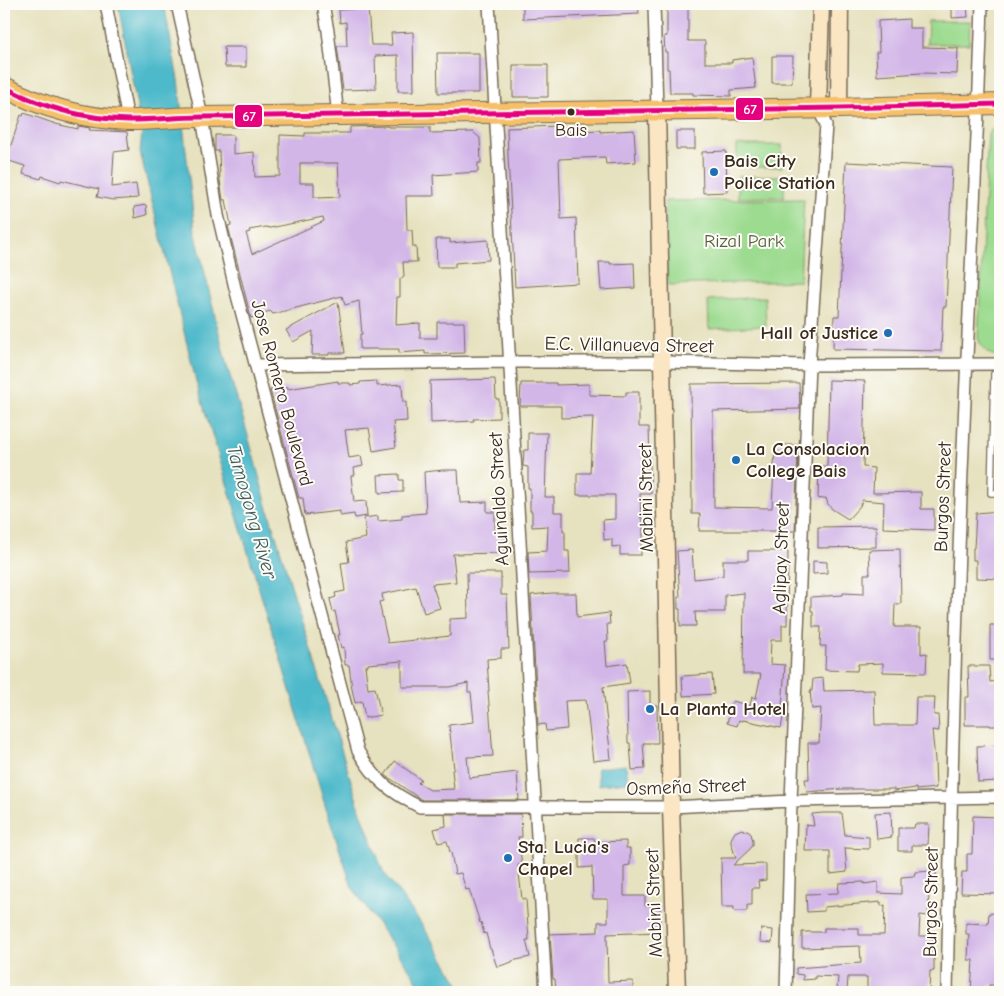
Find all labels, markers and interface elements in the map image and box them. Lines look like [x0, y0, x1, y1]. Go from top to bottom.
line badge: 67 [735, 97, 764, 121]
text: 67 [743, 101, 758, 118]
line badge: 67 [234, 104, 263, 128]
marker: Bais [566, 107, 576, 117]
text: 67 [242, 108, 257, 125]
place label: Bais [555, 120, 587, 141]
place label: Bais City Police Station [724, 150, 835, 194]
marker: Bais City Police Station [708, 166, 720, 178]
park label: Rizal Park [704, 230, 785, 252]
street label: Jose Romero Boulevard [247, 297, 317, 489]
place label: Hall of Justice [760, 322, 878, 344]
marker: Hall of Justice [882, 327, 894, 339]
street label: E.C. Villanueva Street [544, 333, 714, 357]
street label: Aguinaldo Street [484, 431, 513, 566]
place label: La Consolacion College Bais [746, 438, 869, 482]
street label: Burgos Street [930, 441, 956, 552]
water label: Tamogong River [222, 442, 282, 583]
street label: Mabini Street [634, 443, 658, 553]
marker: La Consolacion College Bais [730, 454, 742, 466]
street label: Aglipay Street [768, 501, 794, 614]
place label: La Planta Hotel [660, 698, 786, 720]
marker: La Planta Hotel [644, 703, 656, 715]
street label: Osmeña Street [626, 774, 747, 800]
place label: Sta. Lucia's Chapel [518, 836, 609, 880]
street label: Burgos Street [919, 846, 943, 957]
street label: Mabini Street [641, 848, 667, 958]
marker: Sta. Lucia's Chapel [502, 852, 514, 864]

